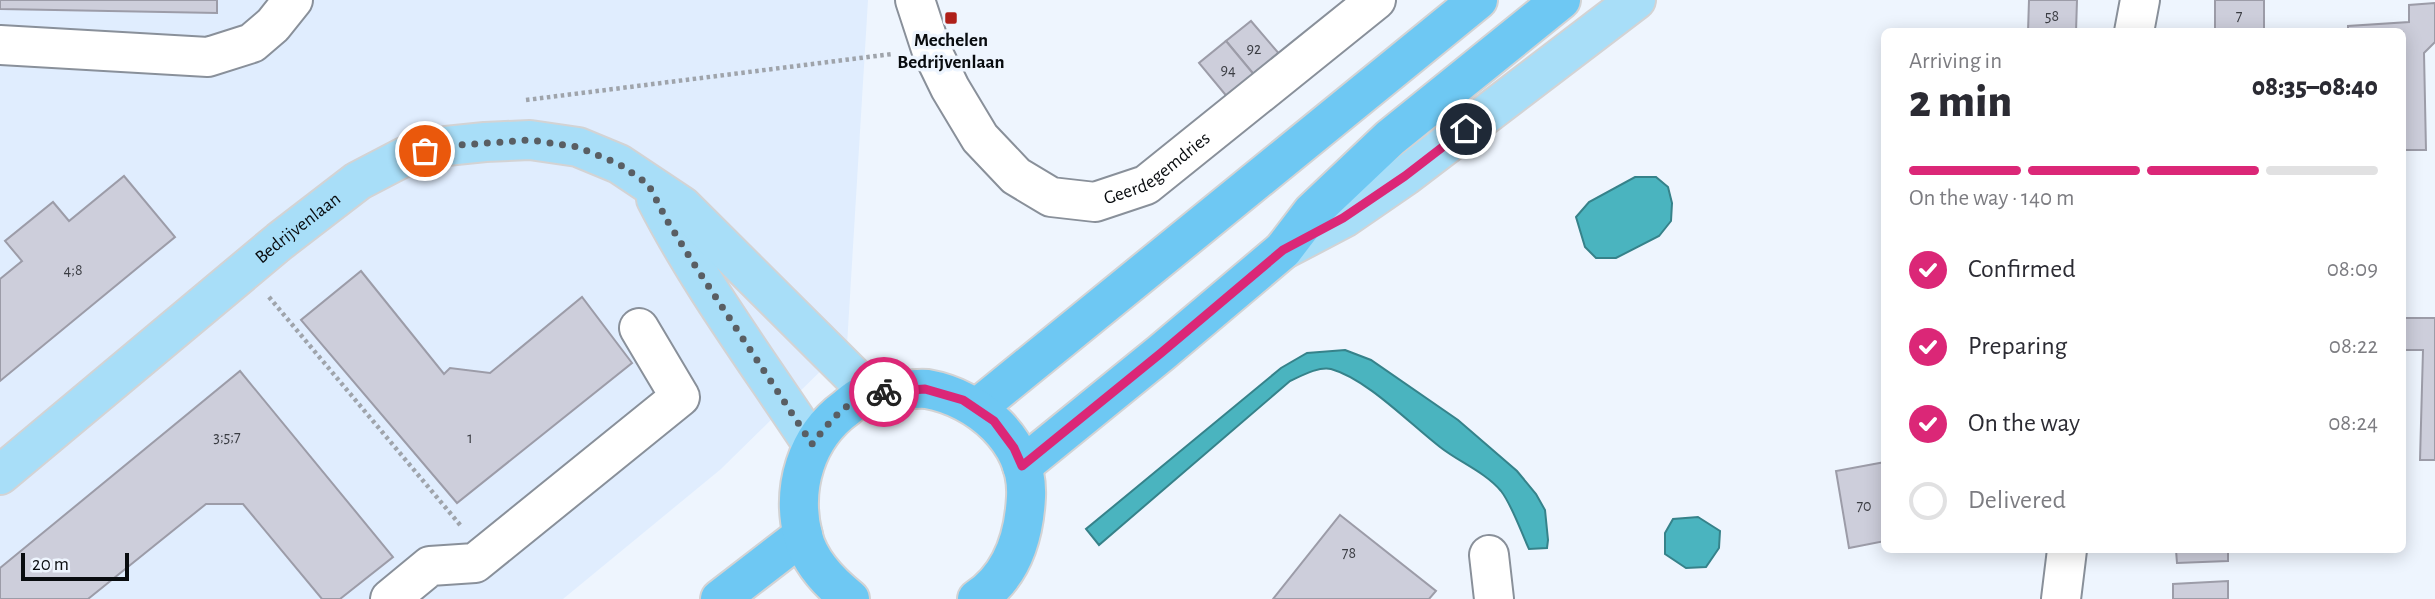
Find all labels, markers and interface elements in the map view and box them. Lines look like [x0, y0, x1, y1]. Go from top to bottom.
house number: 58 [2045, 8, 2059, 24]
house number: 7 [2236, 8, 2243, 24]
marker: Mechelen Bedrijvenlaan [943, 10, 959, 26]
place label: Mechelen Bedrijvenlaan [897, 31, 1005, 72]
house number: 92 [1247, 41, 1261, 57]
text: Arriving in [1909, 50, 2002, 73]
house number: 94 [1220, 62, 1236, 78]
text: 08:35–08:40 [2252, 74, 2378, 100]
text: 2 min [1909, 79, 2012, 125]
pin [1436, 99, 1496, 159]
icon: home [1447, 110, 1485, 148]
pin [395, 121, 455, 181]
street label: Geerdegemdries [1101, 128, 1213, 208]
icon: bag [406, 132, 444, 170]
text: On the way · 140 m [1909, 187, 2074, 210]
street label: Bedrijvenlaan [251, 189, 344, 267]
icon: check [1909, 251, 1947, 289]
text: Confirmed [1968, 256, 2076, 282]
text: 08:09 [2327, 258, 2378, 281]
house number: 4;8 [64, 262, 82, 278]
icon: check [1909, 328, 1947, 366]
text: Preparing [1968, 333, 2067, 359]
text: 08:22 [2329, 335, 2378, 358]
courier [849, 357, 919, 427]
icon: bike [865, 373, 903, 411]
icon: check [1909, 405, 1947, 443]
text: On the way [1968, 410, 2080, 436]
text: 08:24 [2328, 412, 2378, 435]
house number: 3;5;7 [213, 429, 241, 445]
house number: 1 [467, 430, 473, 446]
text: Delivered [1968, 487, 2066, 513]
house number: 70 [1856, 498, 1872, 514]
house number: 78 [1342, 545, 1356, 561]
scale bar [21, 550, 130, 582]
text: 20 m [32, 555, 69, 574]

